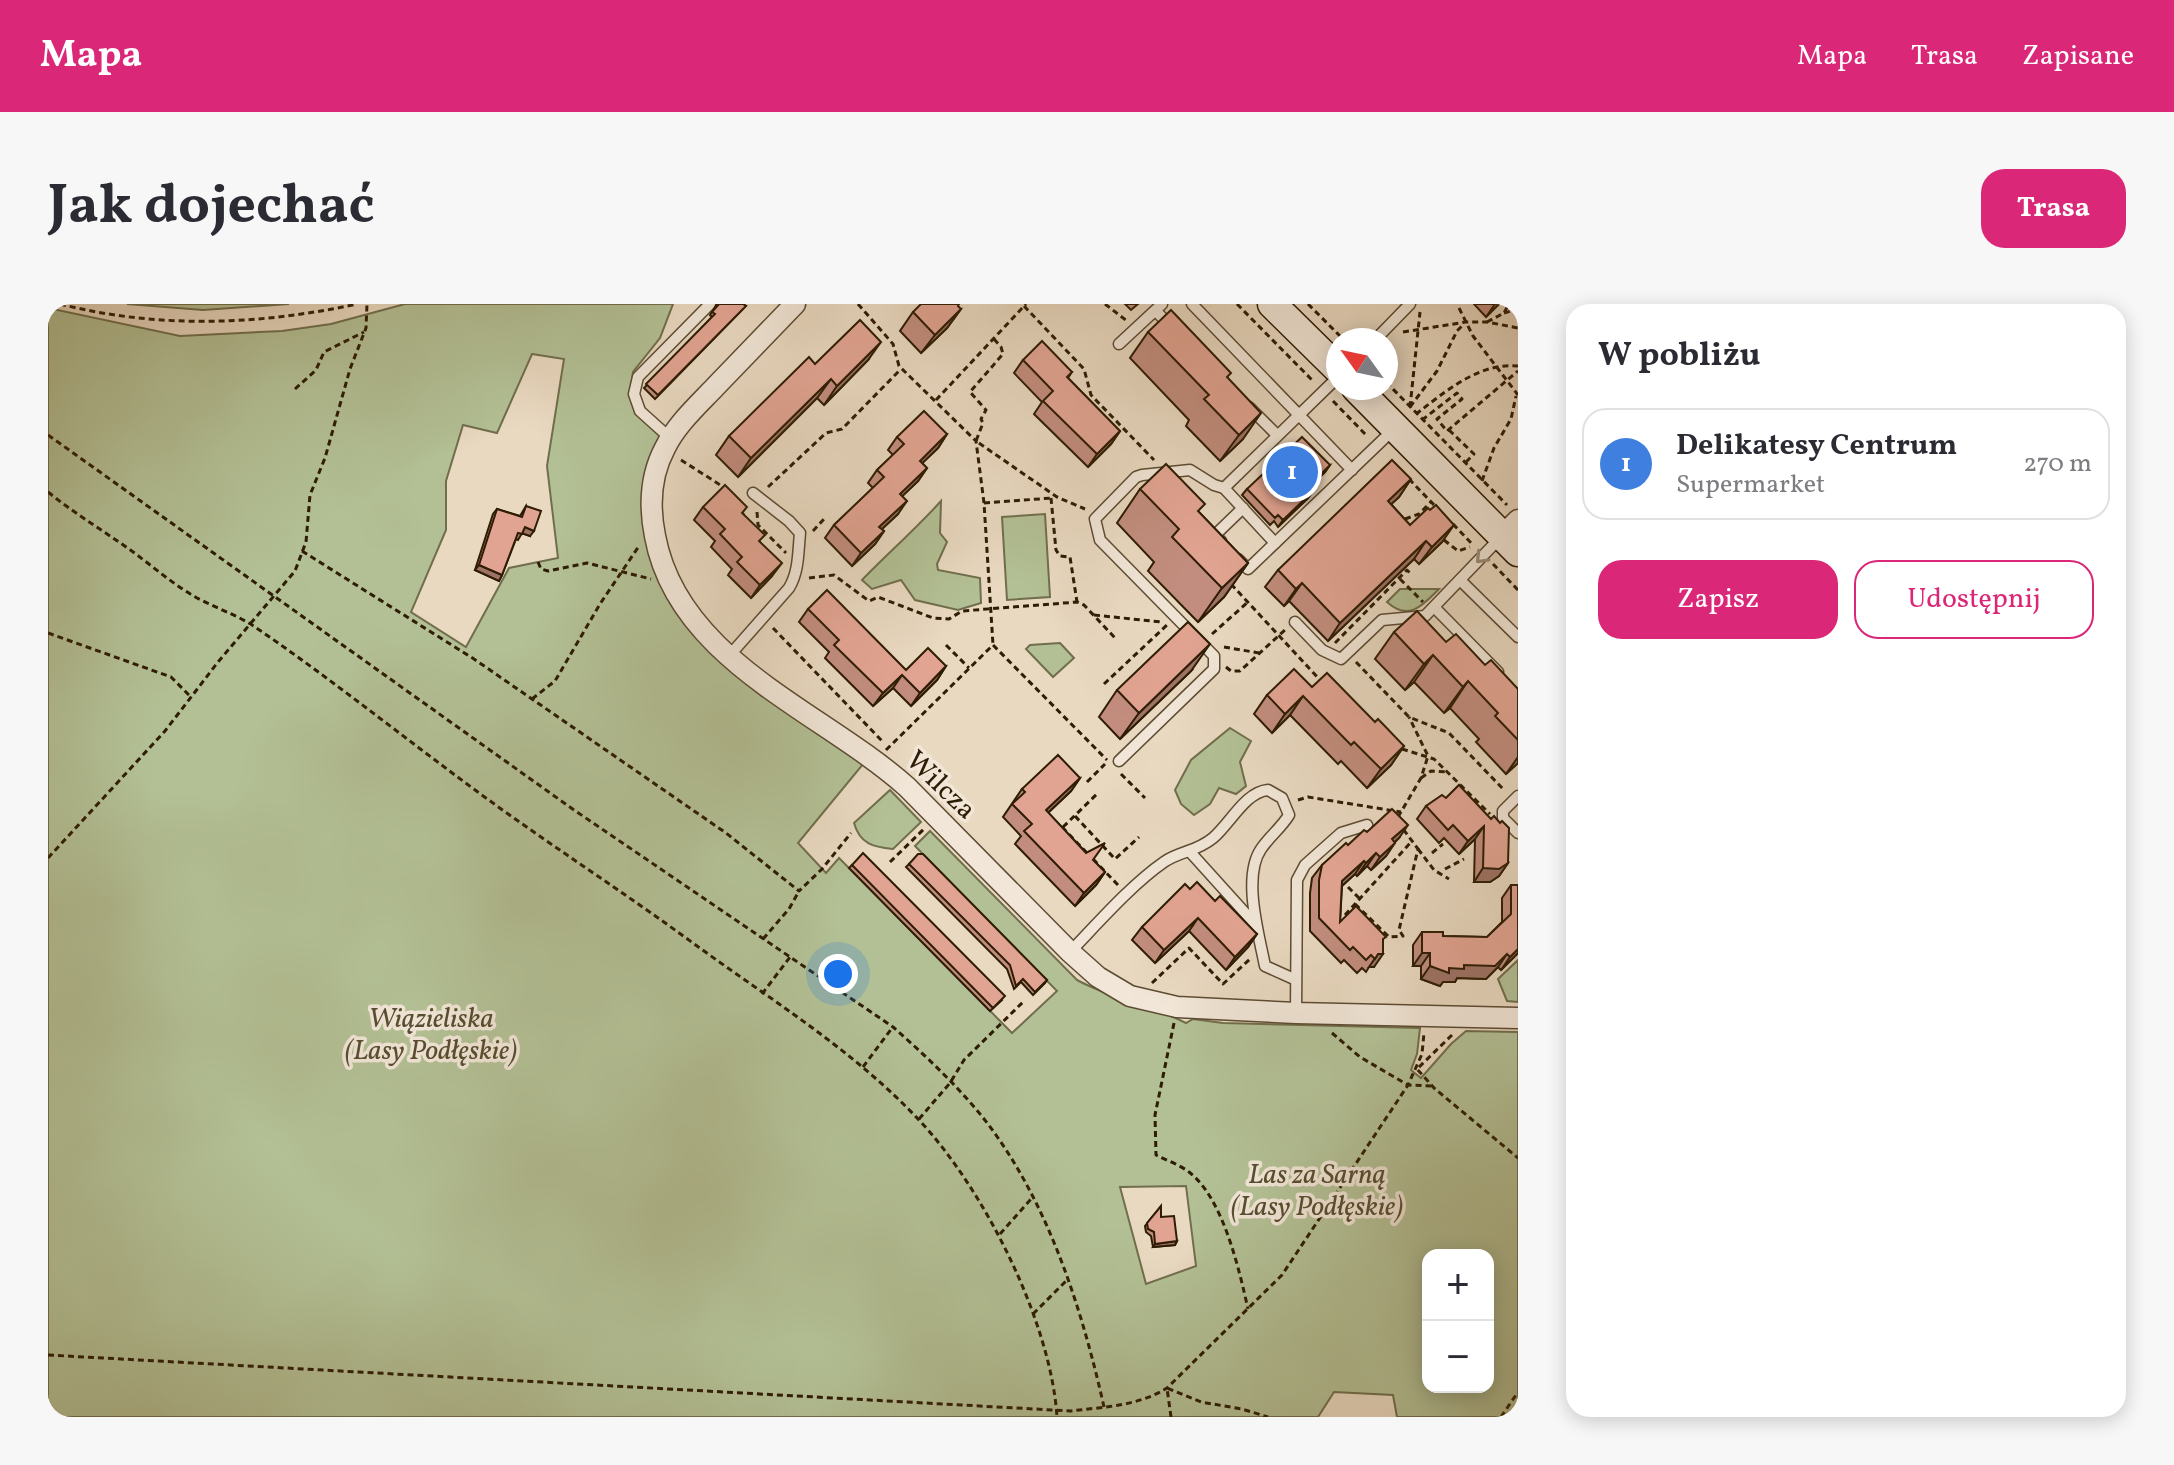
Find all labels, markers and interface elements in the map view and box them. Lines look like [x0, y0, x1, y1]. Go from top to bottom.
text: Mapa [40, 30, 142, 83]
text: Mapa [1797, 37, 1867, 76]
text: Trasa [1911, 37, 1978, 76]
text: Zapisane [2022, 37, 2134, 76]
text: Jak dojechać [48, 169, 375, 247]
button: Trasa [1981, 169, 2126, 248]
north arrow [1326, 328, 1398, 400]
text: W pobliżu [1598, 333, 1761, 380]
text: Delikatesy Centrum [1676, 425, 1957, 467]
pin: 1 [1266, 442, 1318, 502]
text: 1 [1621, 446, 1631, 482]
text: 270 m [2023, 446, 2092, 482]
text: Supermarket [1676, 467, 1825, 503]
one-way arrow [1475, 549, 1490, 563]
button: Zapisz [1598, 560, 1838, 639]
button: Udostępnij [1854, 560, 2094, 639]
street label: Wilcza [896, 742, 984, 829]
your location [818, 954, 858, 994]
park label: Wiązieliska (Lasy Podłęskie) [345, 1000, 517, 1071]
park label: Las za Sarną (Lasy Podłęskie) [1231, 1156, 1403, 1227]
map controls [1422, 1249, 1494, 1393]
button: + [1422, 1249, 1494, 1321]
button: − [1422, 1321, 1494, 1393]

